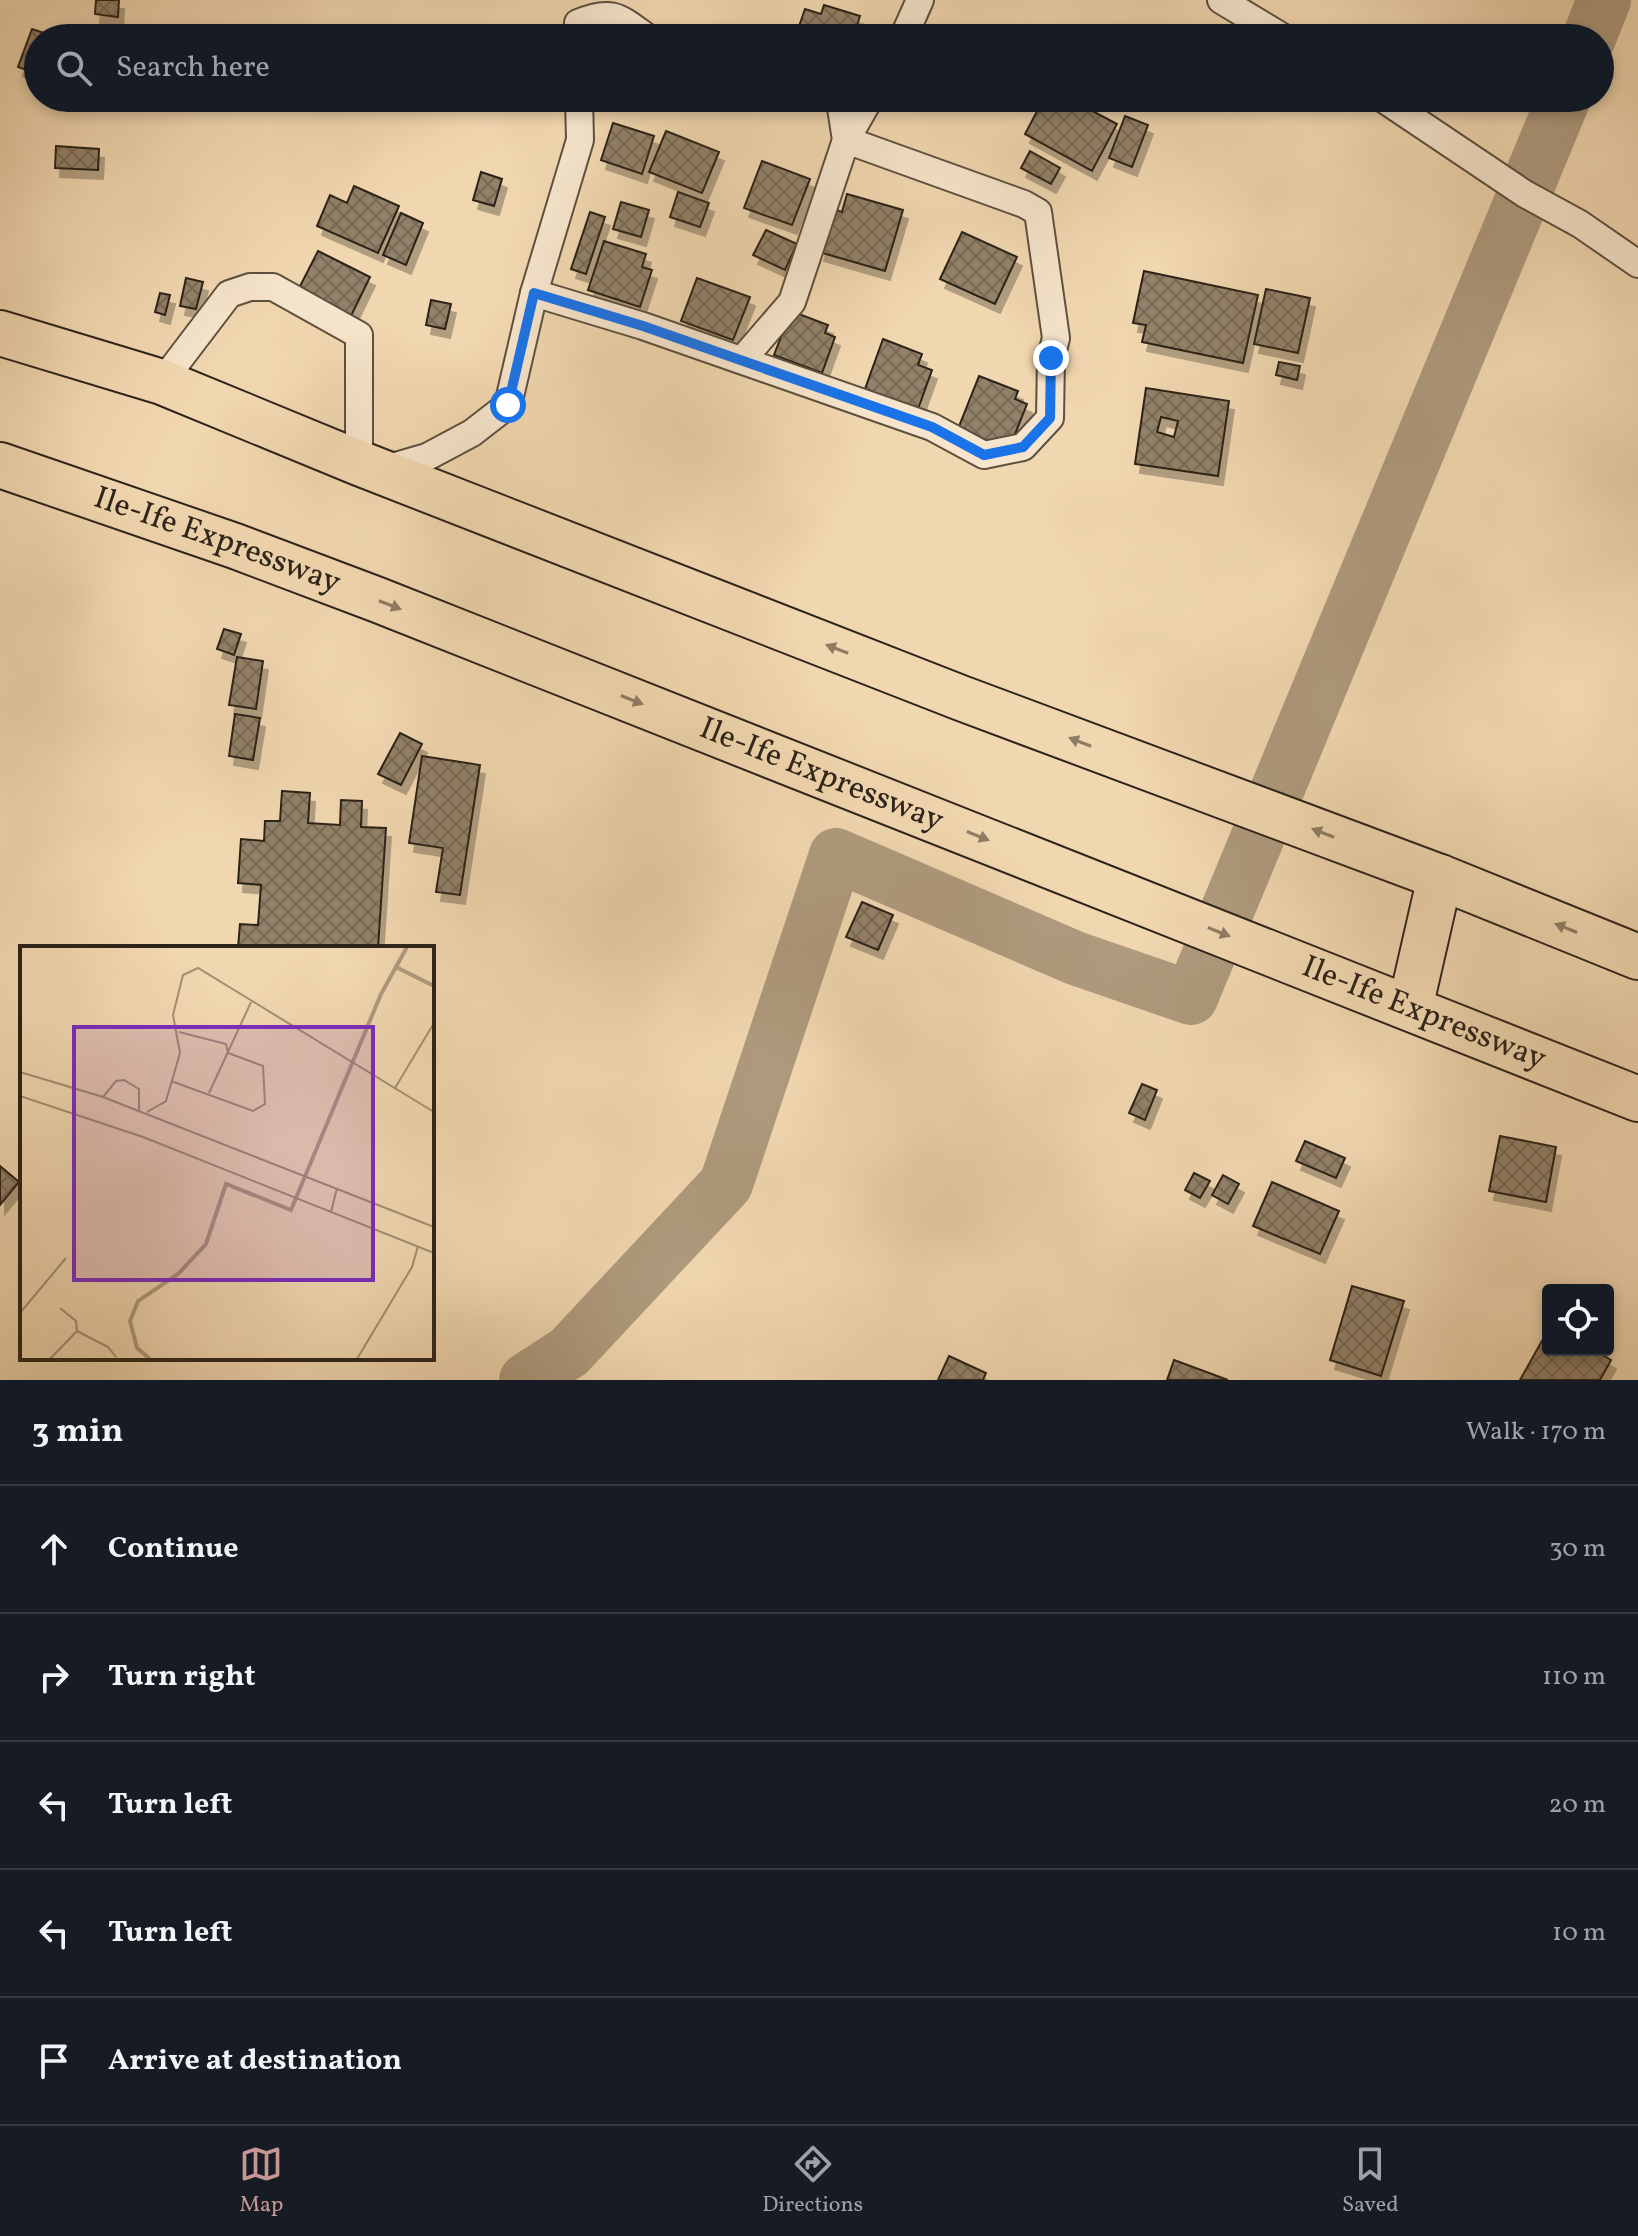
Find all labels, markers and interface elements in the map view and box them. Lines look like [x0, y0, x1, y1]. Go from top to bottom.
search box [24, 24, 1614, 112]
icon: search [52, 46, 96, 90]
text: Search here [116, 47, 270, 89]
route end [1033, 340, 1069, 376]
route start [490, 387, 526, 423]
street label: Ile-Ife Expressway [88, 477, 347, 606]
one-way arrow [378, 598, 402, 611]
one-way arrow [825, 642, 849, 655]
one-way arrow [620, 694, 644, 707]
street label: Ile-Ife Expressway [693, 707, 950, 844]
one-way arrow [1068, 735, 1092, 748]
one-way arrow [1311, 826, 1335, 839]
one-way arrow [966, 830, 990, 843]
one-way arrow [1554, 921, 1578, 934]
one-way arrow [1207, 926, 1231, 939]
inset map [20, 946, 434, 1360]
street label: Ile-Ife Expressway [1295, 946, 1552, 1082]
map controls [1542, 1284, 1614, 1356]
button: locate [1542, 1284, 1614, 1356]
text: 3 min [32, 1409, 123, 1456]
text: Walk · 170 m [1466, 1414, 1606, 1450]
icon: ahead [32, 1527, 76, 1571]
text: Continue [108, 1528, 239, 1570]
text: 30 m [1549, 1531, 1606, 1567]
icon: right [32, 1655, 76, 1699]
text: Turn right [108, 1656, 256, 1698]
text: 110 m [1542, 1659, 1606, 1695]
icon: left [32, 1783, 76, 1827]
text: Turn left [108, 1784, 232, 1826]
text: 20 m [1548, 1787, 1606, 1823]
icon: left [32, 1911, 76, 1955]
text: Turn left [108, 1912, 232, 1954]
text: 10 m [1552, 1915, 1606, 1951]
icon: arrive [32, 2039, 76, 2083]
text: Arrive at destination [108, 2040, 402, 2082]
tab: Map [239, 2142, 283, 2221]
tab: Directions [762, 2142, 863, 2221]
tab: Saved [1342, 2142, 1399, 2221]

